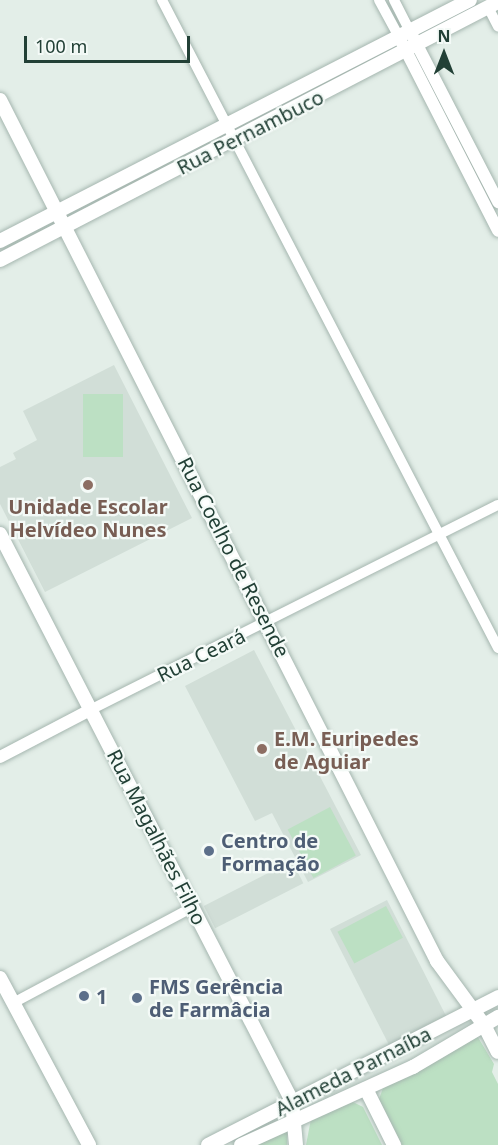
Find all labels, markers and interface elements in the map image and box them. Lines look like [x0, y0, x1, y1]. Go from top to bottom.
scale bar [27, 24, 194, 62]
north arrow [414, 24, 474, 84]
text: N [437, 25, 451, 47]
text: 100 m [35, 34, 87, 58]
street label: Rua Pernambuco [173, 85, 327, 179]
street label: Rua Coelho de Resende [173, 453, 295, 661]
marker: Unidade Escolar Helvídeo Nunes [81, 478, 95, 492]
place label: Unidade Escolar Helvídeo Nunes [8, 494, 168, 541]
street label: Rua Ceará [153, 623, 249, 687]
place label: E.M. Euripedes de Aguiar [274, 726, 419, 773]
marker: E.M. Euripedes de Aguiar [255, 742, 269, 756]
street label: Rua Magalhães Filho [102, 745, 212, 929]
place label: Centro de Formação [221, 828, 320, 875]
marker: Centro de Formação [202, 844, 216, 858]
place label: FMS Gerência de Farmâcia [149, 975, 283, 1022]
place label: 1 [96, 984, 107, 1008]
marker: 1 [77, 989, 91, 1003]
marker: FMS Gerência de Farmâcia [130, 991, 144, 1005]
street label: Alameda Parnaíba [271, 1021, 435, 1121]

